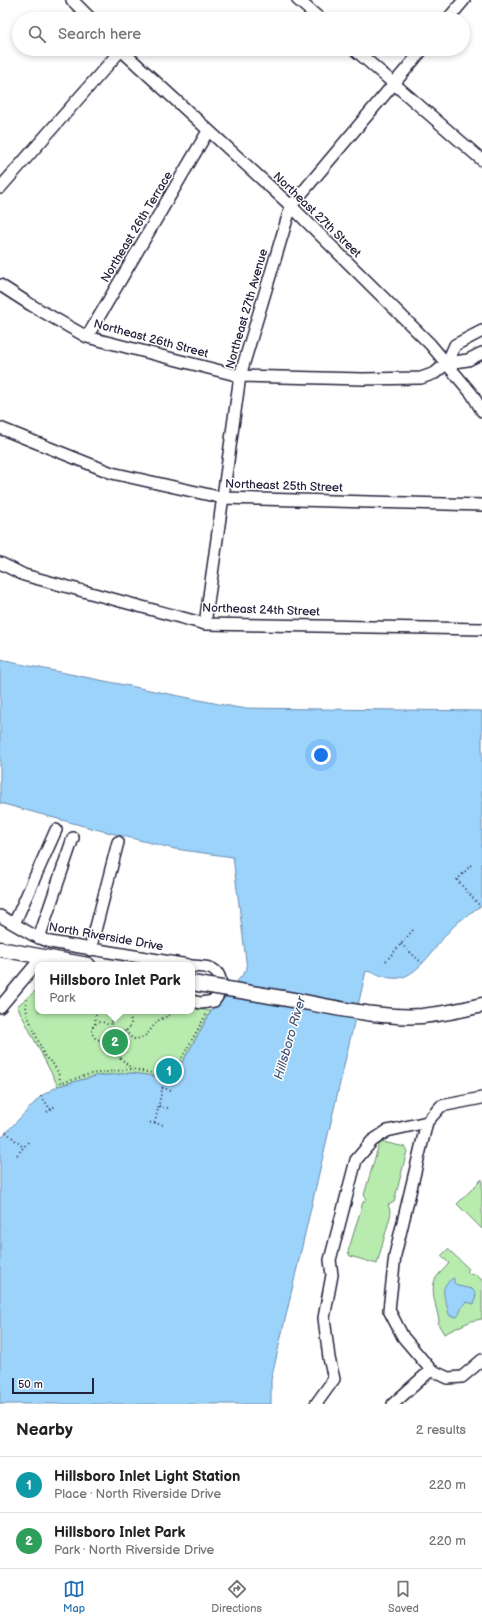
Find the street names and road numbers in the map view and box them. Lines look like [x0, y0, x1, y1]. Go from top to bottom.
street label: Northeast 26th Terrace [98, 169, 176, 285]
street label: Northeast 27th Street [270, 169, 364, 261]
street label: Northeast 27th Avenue [223, 247, 271, 371]
street label: Northeast 26th Street [92, 316, 210, 362]
street label: Northeast 25th Street [225, 476, 343, 496]
street label: Northeast 24th Street [202, 600, 320, 620]
street label: North Riverside Drive [48, 920, 164, 954]

